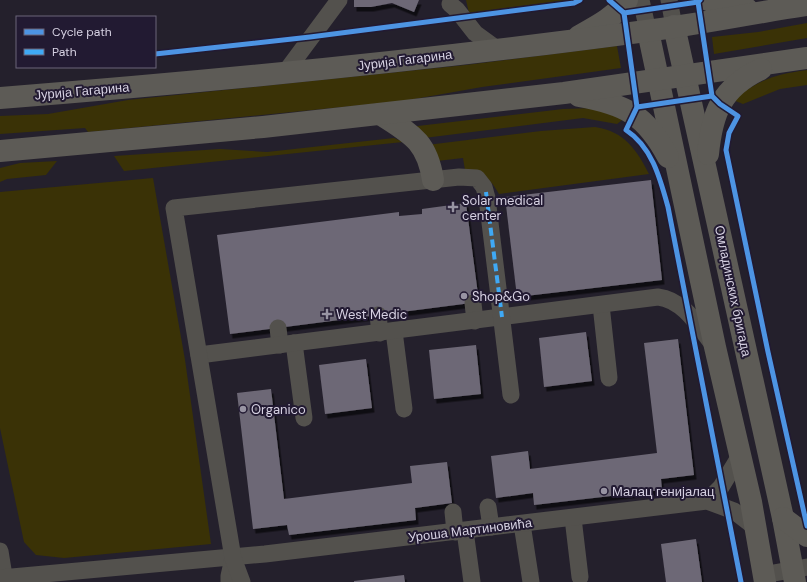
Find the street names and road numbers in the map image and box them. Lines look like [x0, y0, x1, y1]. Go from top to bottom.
street label: Јурија Гагарина [357, 46, 454, 74]
street label: Јурија Гагарина [34, 78, 131, 104]
street label: Омладинских бригада [711, 224, 755, 359]
street label: Уроша Мартиновића [407, 514, 534, 546]

